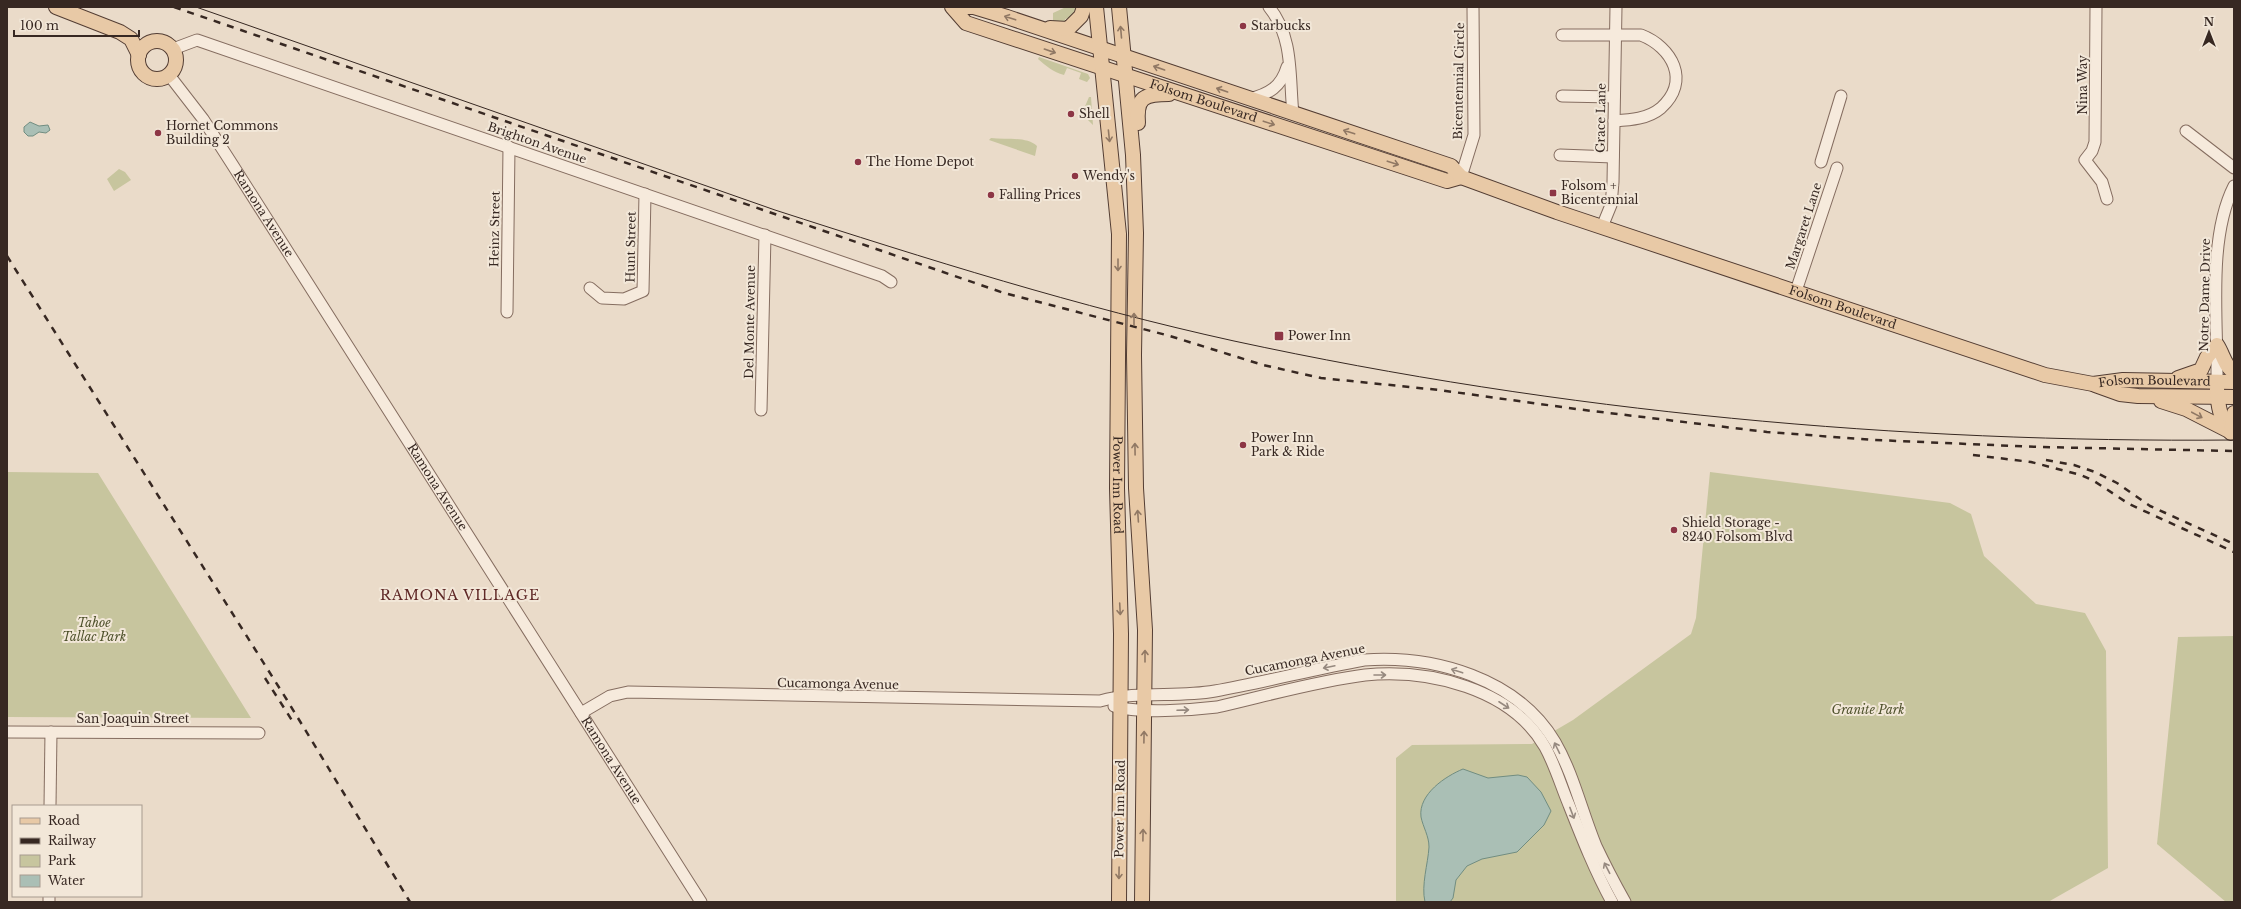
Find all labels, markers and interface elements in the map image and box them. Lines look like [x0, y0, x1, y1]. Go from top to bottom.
scale bar [14, 12, 139, 38]
north arrow [2189, 12, 2229, 52]
one-way arrow [1004, 14, 1016, 22]
text: N [2204, 15, 2215, 29]
text: 100 m [20, 18, 59, 33]
place label: Starbucks [1251, 18, 1311, 33]
marker: Starbucks [1238, 21, 1248, 31]
street label: Bicentennial Circle [1450, 22, 1467, 140]
one-way arrow [1117, 26, 1125, 39]
one-way arrow [1043, 48, 1055, 56]
street label: Nina Way [2075, 55, 2090, 115]
one-way arrow [1153, 64, 1166, 71]
street label: Folsom Boulevard [1148, 76, 1259, 125]
street label: Grace Lane [1592, 83, 1609, 153]
one-way arrow [1216, 85, 1228, 93]
place label: Shell [1079, 106, 1110, 121]
marker: Shell [1066, 109, 1076, 119]
place label: Hornet Commons Building 2 [166, 118, 278, 147]
street label: Brighton Avenue [486, 119, 589, 167]
one-way arrow [1263, 120, 1276, 127]
marker: Hornet Commons Building 2 [153, 128, 163, 138]
one-way arrow [1342, 128, 1355, 135]
one-way arrow [1105, 129, 1113, 142]
place label: The Home Depot [866, 154, 975, 169]
marker: The Home Depot [853, 157, 863, 167]
one-way arrow [1386, 160, 1398, 168]
street label: Ramona Avenue [231, 167, 297, 260]
place label: Wendy's [1082, 168, 1135, 183]
marker: Wendy's [1070, 171, 1080, 181]
place label: Folsom + Bicentennial [1561, 178, 1639, 207]
street label: Margaret Lane [1782, 180, 1825, 271]
place label: Falling Prices [999, 187, 1081, 202]
marker: Folsom + Bicentennial [1548, 188, 1558, 198]
street label: Heinz Street [486, 190, 503, 267]
marker: Falling Prices [986, 190, 996, 200]
street label: Hunt Street [622, 211, 639, 283]
street label: Notre Dame Drive [2196, 238, 2213, 352]
one-way arrow [1114, 258, 1122, 271]
street label: Del Monte Avenue [741, 265, 758, 379]
street label: Folsom Boulevard [1787, 282, 1898, 332]
one-way arrow [1130, 313, 1138, 326]
place label: Power Inn [1288, 328, 1351, 343]
marker: Power Inn [1273, 330, 1285, 342]
street label: Folsom Boulevard [2098, 372, 2211, 390]
one-way arrow [2191, 411, 2203, 419]
place label: Power Inn Park & Ride [1251, 430, 1325, 459]
street label: Power Inn Road [1110, 436, 1126, 534]
street label: Ramona Avenue [405, 440, 471, 533]
marker: Power Inn Park & Ride [1238, 440, 1248, 450]
one-way arrow [1132, 443, 1139, 456]
one-way arrow [1135, 510, 1142, 523]
place label: Shield Storage - 8240 Folsom Blvd [1682, 515, 1793, 544]
marker: Shield Storage - 8240 Folsom Blvd [1669, 525, 1679, 535]
district label: RAMONA VILLAGE [380, 586, 540, 604]
one-way arrow [1116, 602, 1124, 615]
park label: Tahoe Tallac Park [62, 615, 126, 644]
street label: Cucamonga Avenue [1244, 640, 1366, 679]
one-way arrow [1141, 650, 1149, 663]
one-way arrow [1323, 663, 1336, 671]
one-way arrow [1452, 666, 1464, 674]
one-way arrow [1373, 671, 1386, 679]
street label: Cucamonga Avenue [777, 675, 899, 692]
one-way arrow [1498, 702, 1510, 710]
park label: Granite Park [1832, 702, 1904, 717]
one-way arrow [1176, 706, 1189, 714]
street label: San Joaquin Street [77, 711, 190, 726]
street label: Ramona Avenue [578, 714, 645, 807]
one-way arrow [1140, 731, 1148, 744]
one-way arrow [1553, 742, 1561, 754]
street label: Power Inn Road [1111, 760, 1128, 858]
legend [12, 805, 142, 897]
one-way arrow [1568, 806, 1576, 818]
text: Road [48, 813, 80, 828]
one-way arrow [1139, 829, 1147, 842]
text: Railway [48, 833, 97, 848]
text: Park [48, 853, 76, 868]
one-way arrow [1603, 862, 1610, 874]
one-way arrow [1115, 866, 1123, 879]
text: Water [47, 873, 85, 888]

